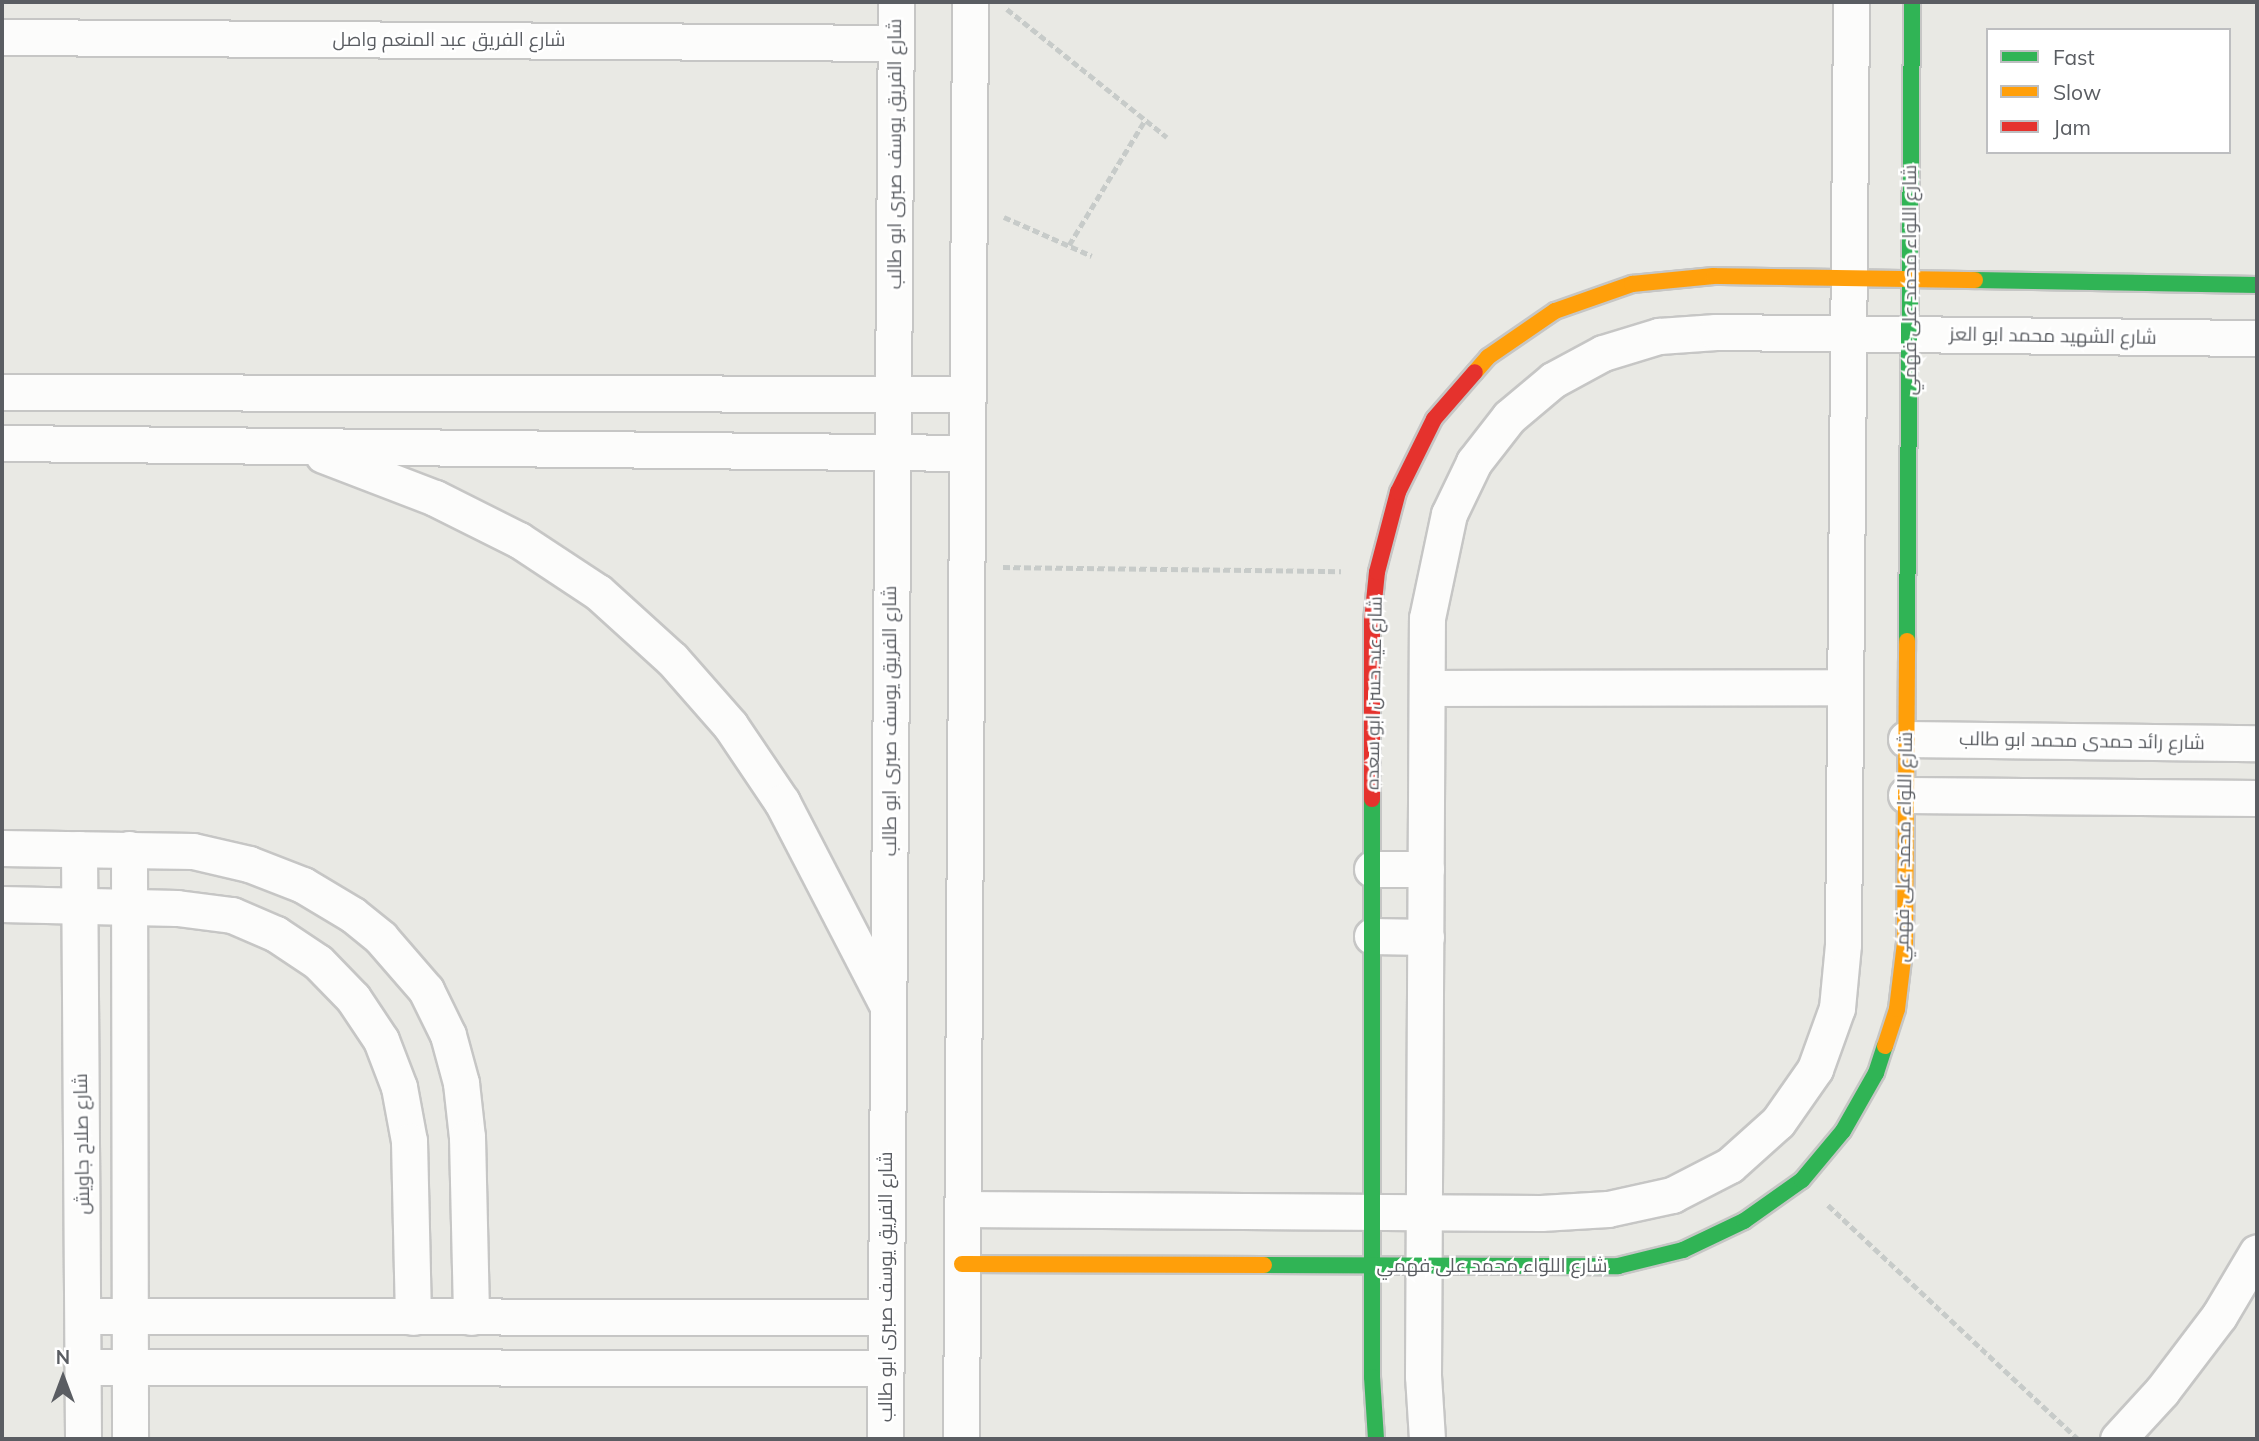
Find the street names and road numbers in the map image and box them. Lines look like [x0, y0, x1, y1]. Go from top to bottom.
street label: شارع الفريق يوسف صبرى ابو طالب [884, 19, 906, 289]
street label: شارع الفريق عبد المنعم واصل [332, 29, 566, 51]
street label: شارع اللواء محمد على فهمي [1899, 165, 1921, 395]
street label: شارع الشهيد محمد ابو العز [1949, 323, 2157, 349]
street label: شارع الفريق يوسف صبرى ابو طالب [879, 586, 901, 856]
street label: شارع عيد حسن ابو سعده [1361, 596, 1387, 790]
street label: شارع رائد حمدى محمد ابو طالب [1959, 727, 2205, 755]
street label: شارع اللواء محمد على فهمي [1891, 731, 1917, 963]
street label: شارع صلاح جاويش [69, 1073, 95, 1215]
street label: شارع الفريق يوسف صبرى ابو طالب [875, 1152, 897, 1422]
street label: شارع اللواء محمد على فهمي [1377, 1255, 1607, 1277]

